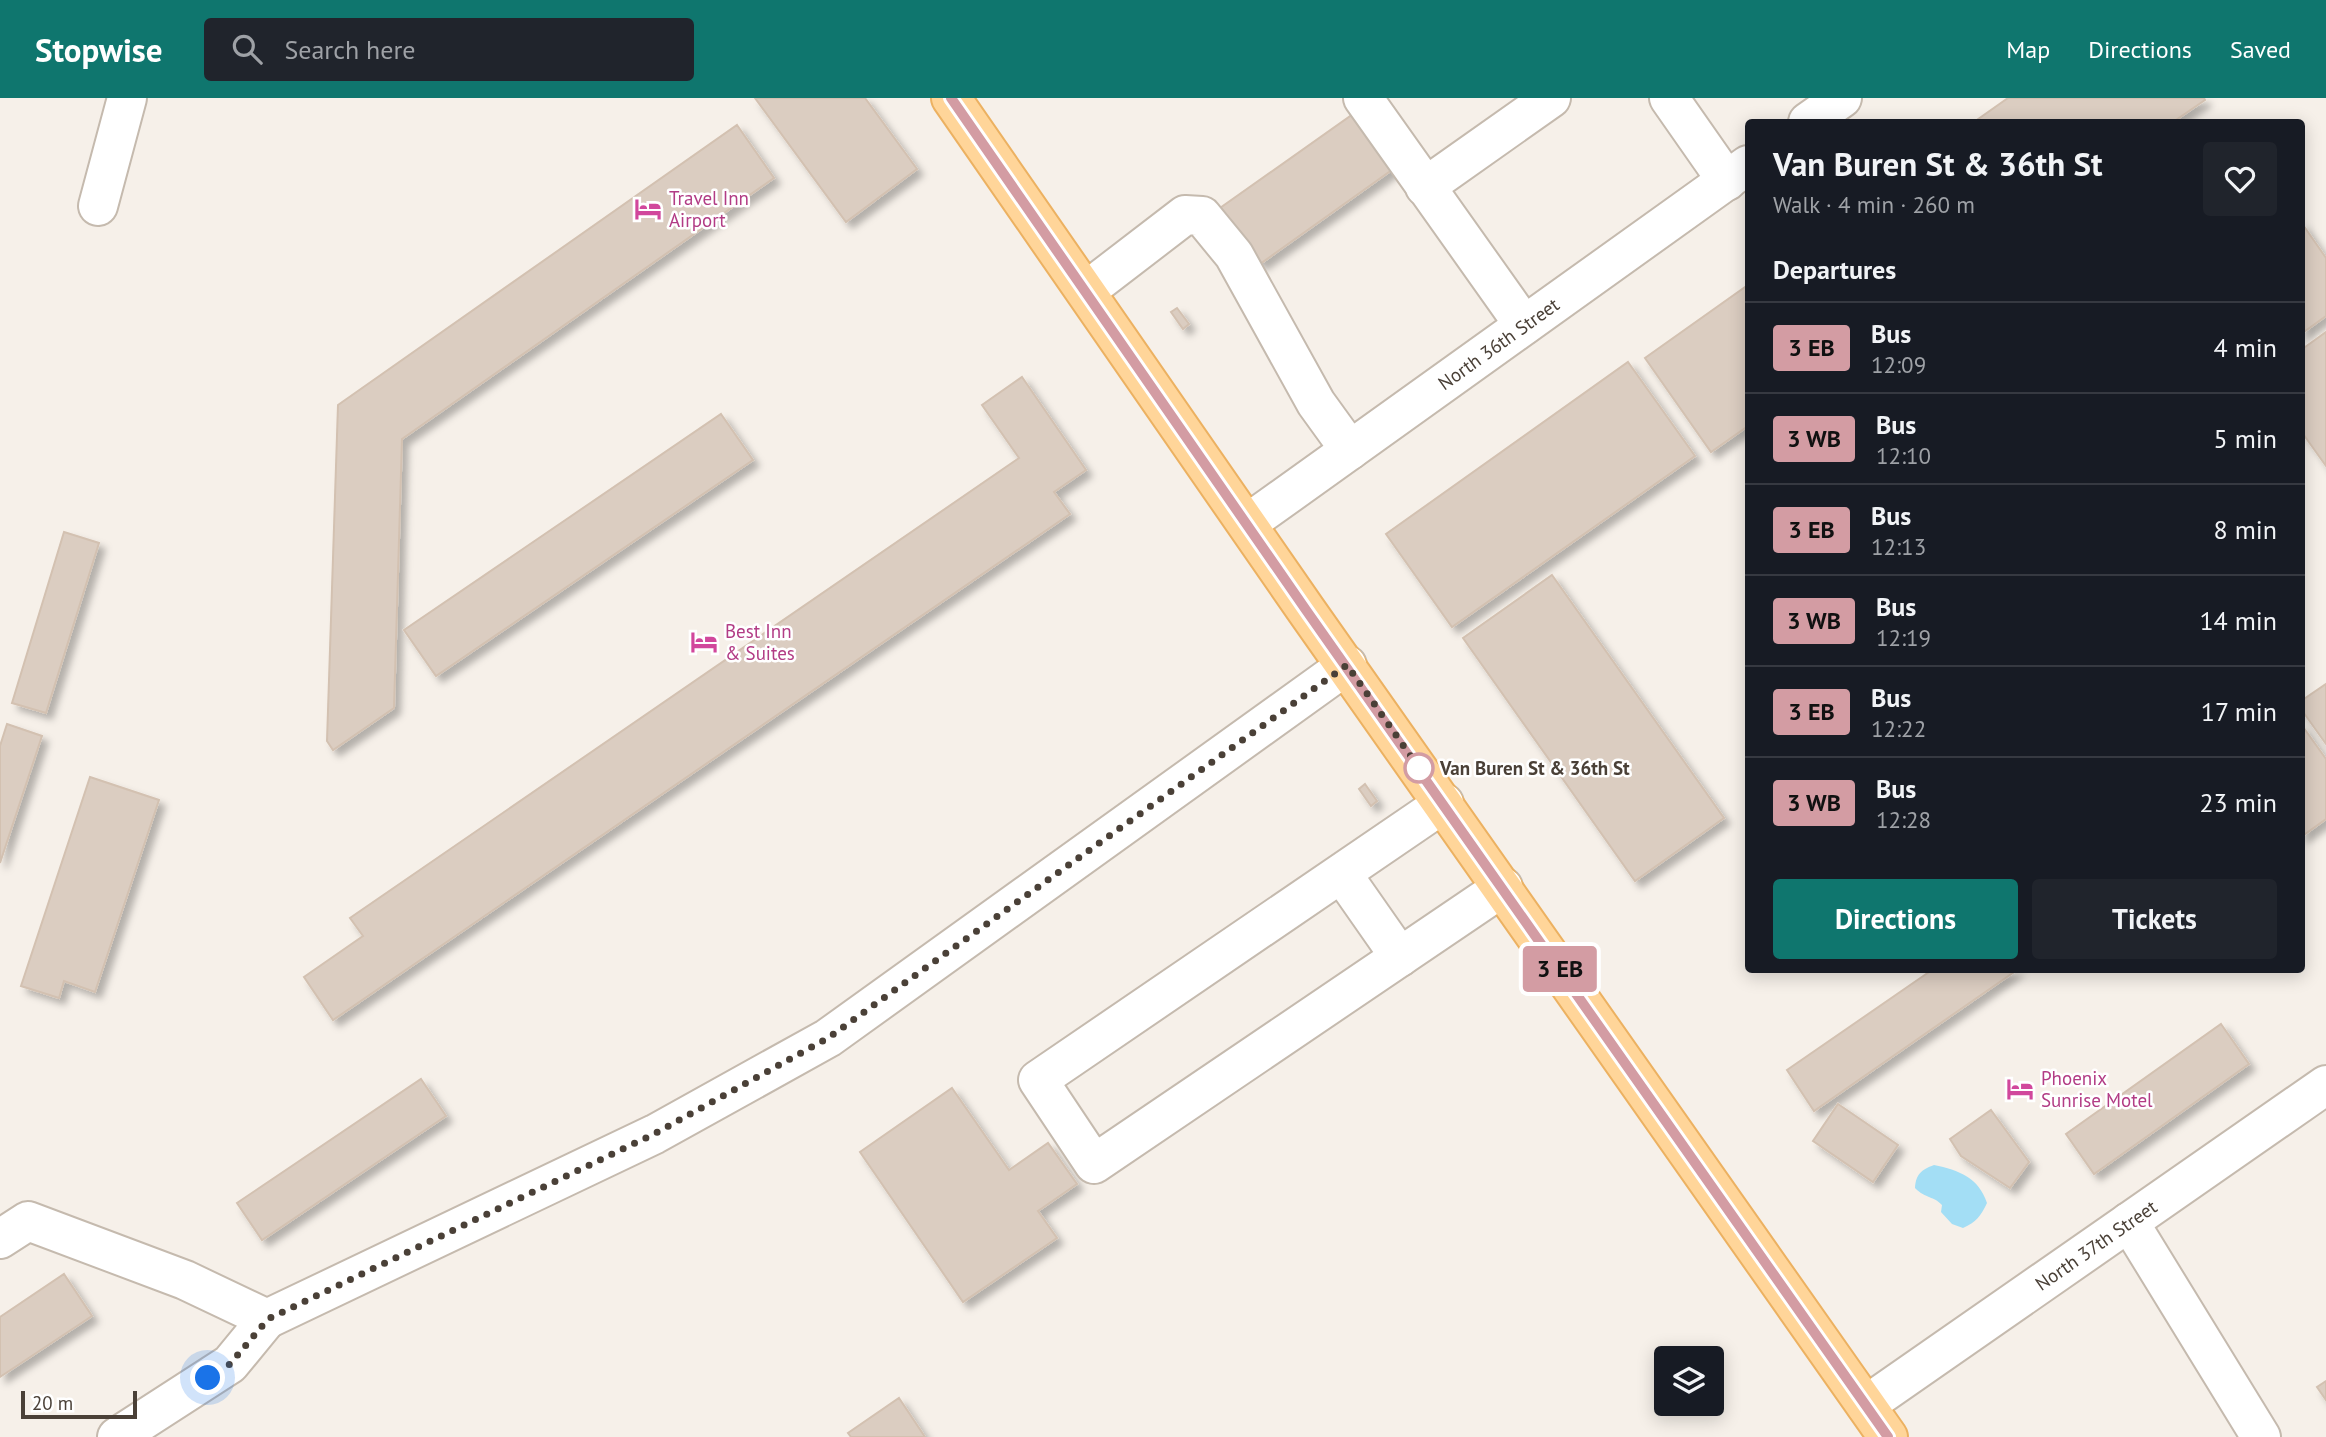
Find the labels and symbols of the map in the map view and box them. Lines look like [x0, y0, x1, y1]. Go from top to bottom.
place label: Travel Inn Airport [669, 186, 749, 232]
hotel icon: Travel Inn Airport [633, 194, 663, 224]
street label: North 36th Street [1433, 292, 1564, 395]
place label: Best Inn & Suites [725, 619, 795, 665]
hotel icon: Best Inn & Suites [689, 627, 719, 657]
marker: Van Buren St & 36th St [1404, 753, 1434, 783]
place label: Van Buren St & 36th St [1439, 756, 1630, 780]
line badge: 3 EB [1511, 946, 1609, 992]
place label: Phoenix Sunrise Motel [2041, 1066, 2153, 1112]
hotel icon: Phoenix Sunrise Motel [2005, 1074, 2035, 1104]
street label: North 37th Street [2030, 1194, 2162, 1296]
your location [190, 1360, 225, 1395]
scale bar [21, 1388, 136, 1420]

